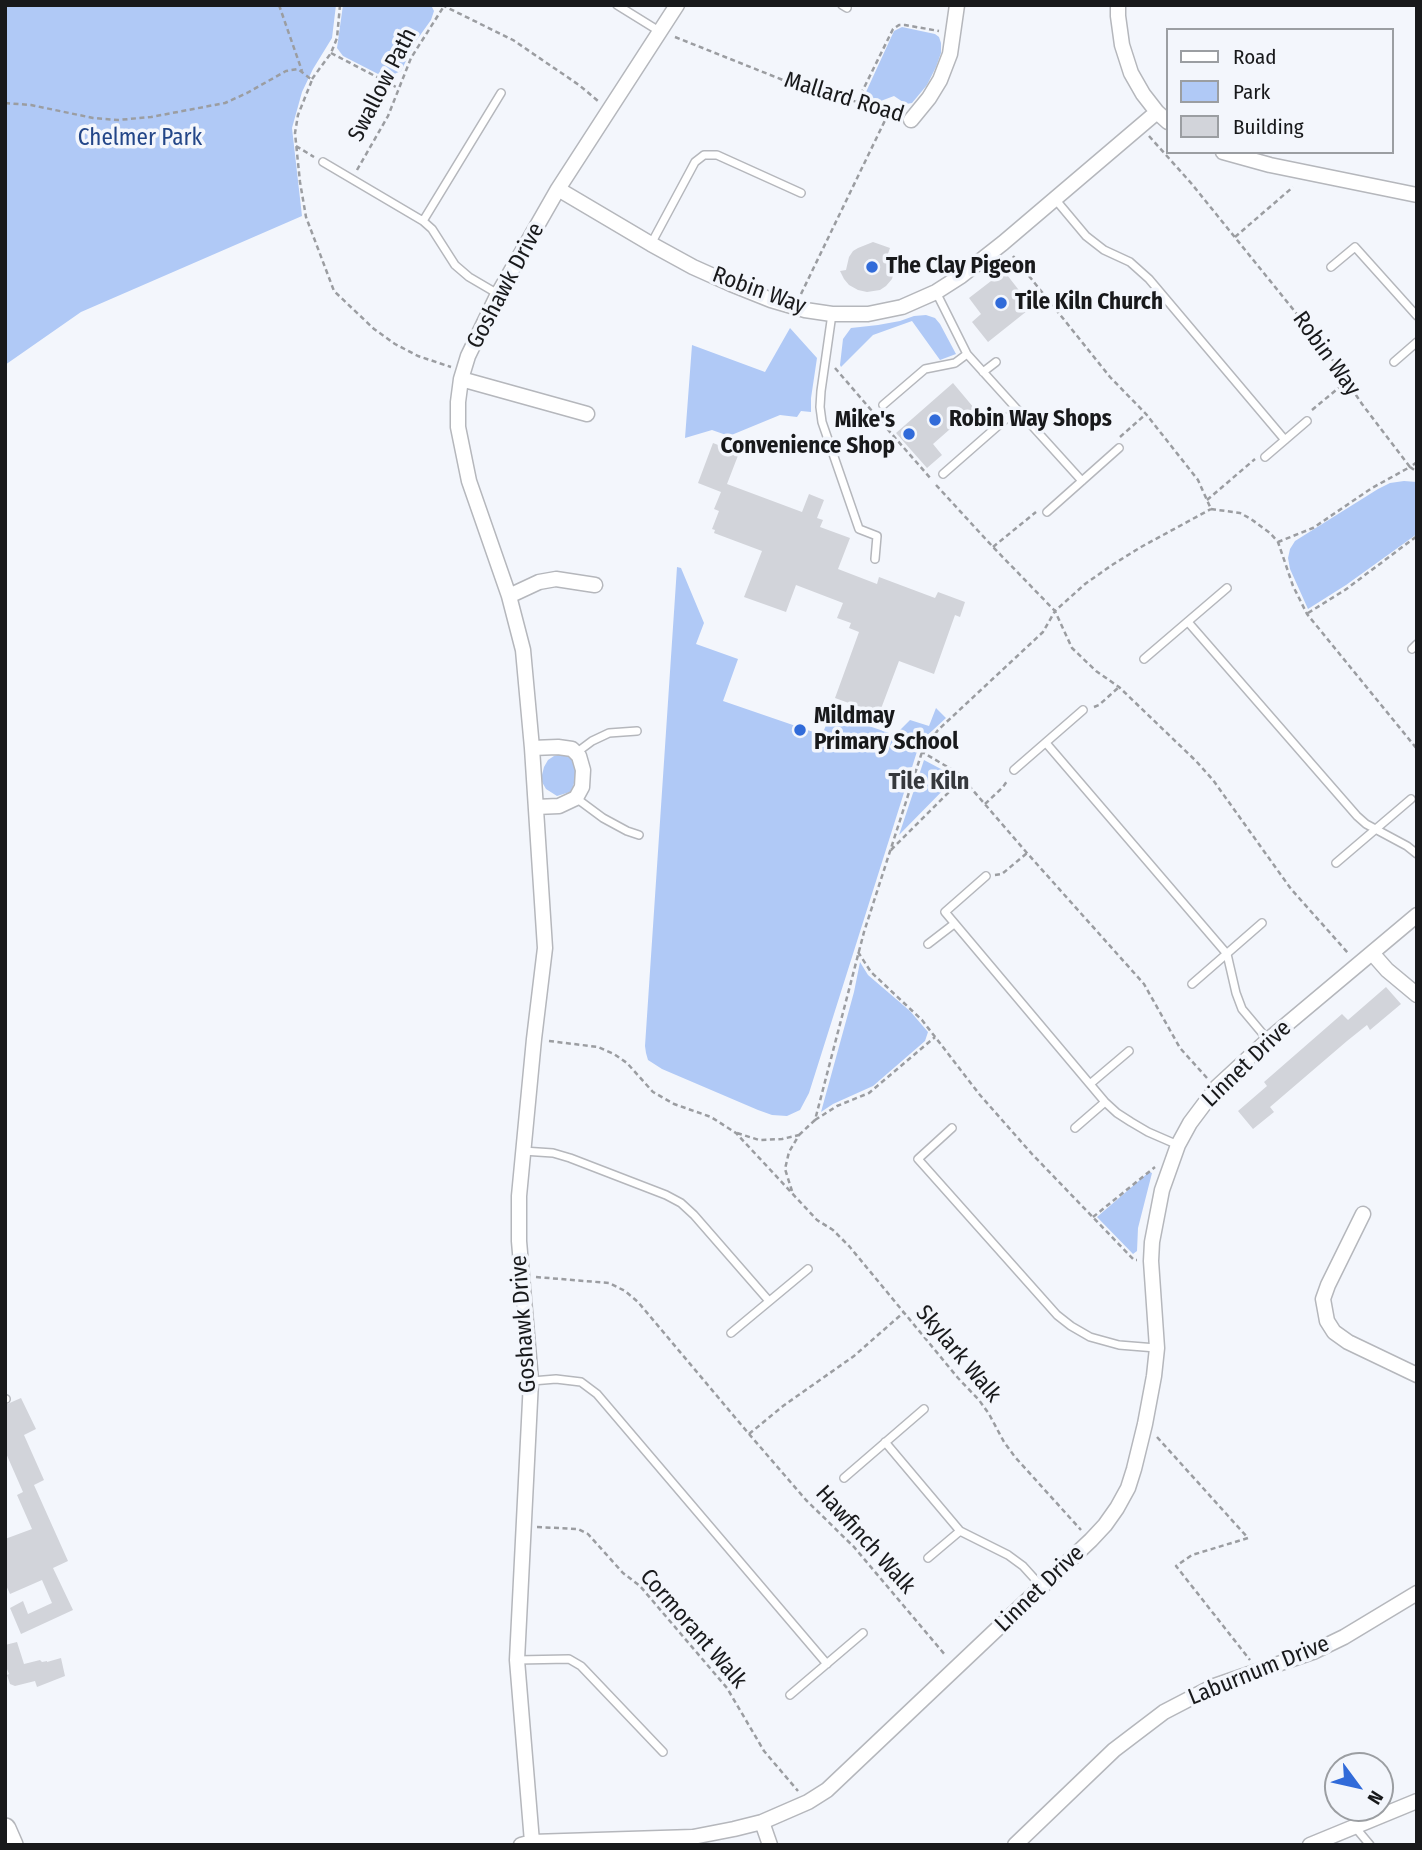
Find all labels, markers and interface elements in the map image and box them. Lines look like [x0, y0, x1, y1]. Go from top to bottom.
street label: Swallow Path [343, 24, 423, 146]
legend [1166, 28, 1394, 154]
text: Road [1233, 44, 1277, 70]
street label: Mallard Road [781, 67, 907, 129]
text: Park [1233, 79, 1270, 105]
text: Building [1233, 114, 1304, 140]
park label: Chelmer Park [78, 125, 202, 153]
street label: Goshawk Drive [461, 218, 551, 354]
place label: The Clay Pigeon [886, 253, 1036, 281]
marker: The Clay Pigeon [864, 259, 880, 275]
street label: Robin Way [708, 261, 810, 321]
place label: Tile Kiln Church [1015, 289, 1163, 317]
marker: Tile Kiln Church [993, 295, 1009, 311]
street label: Robin Way [1286, 306, 1366, 402]
place label: Robin Way Shops [949, 406, 1112, 434]
place label: Mike's Convenience Shop [720, 407, 895, 461]
marker: Robin Way Shops [927, 412, 943, 428]
marker: Mike's Convenience Shop [901, 426, 917, 442]
place label: Mildmay Primary School [814, 703, 958, 757]
marker: Mildmay Primary School [792, 722, 808, 738]
district label: Tile Kiln [889, 768, 969, 796]
street label: Linnet Drive [1197, 1015, 1297, 1113]
street label: Goshawk Drive [505, 1254, 543, 1394]
street label: Skylark Walk [909, 1300, 1007, 1408]
street label: Hawfinch Walk [809, 1480, 921, 1600]
street label: Linnet Drive [990, 1540, 1090, 1638]
street label: Cormorant Walk [634, 1564, 752, 1694]
street label: Laburnum Drive [1185, 1630, 1333, 1712]
north arrow [1324, 1752, 1394, 1822]
text: N [1363, 1787, 1388, 1809]

